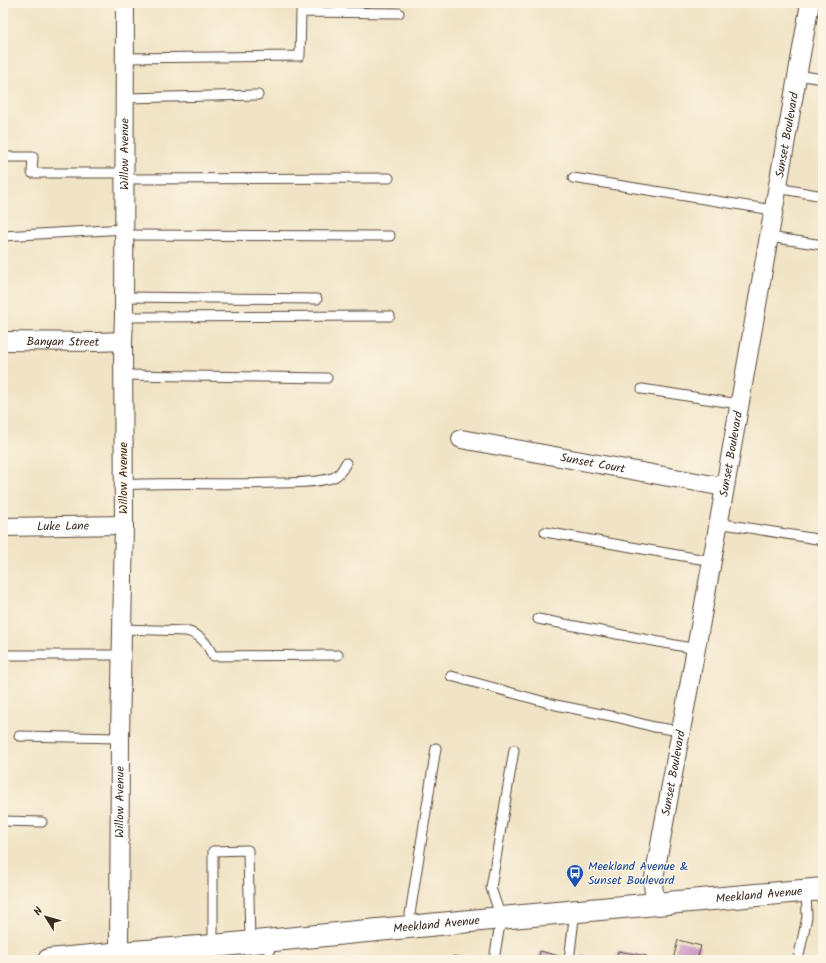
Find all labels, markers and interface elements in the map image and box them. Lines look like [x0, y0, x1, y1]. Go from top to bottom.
street label: Sunset Boulevard [770, 90, 804, 179]
street label: Willow Avenue [115, 118, 134, 190]
street label: Banyan Street [27, 332, 100, 352]
street label: Sunset Boulevard [714, 409, 748, 498]
street label: Willow Avenue [114, 442, 133, 514]
street label: Sunset Court [559, 448, 627, 478]
street label: Luke Lane [37, 516, 90, 536]
street label: Sunset Boulevard [656, 728, 691, 817]
street label: Willow Avenue [110, 765, 129, 838]
place label: Meekland Avenue & Sunset Boulevard [588, 857, 688, 890]
bus stop icon: Meekland Avenue & Sunset Boulevard [565, 863, 585, 888]
street label: Meekland Avenue [715, 881, 804, 908]
north arrow [26, 897, 66, 937]
text: N [30, 903, 48, 920]
street label: Meekland Avenue [392, 911, 481, 938]

